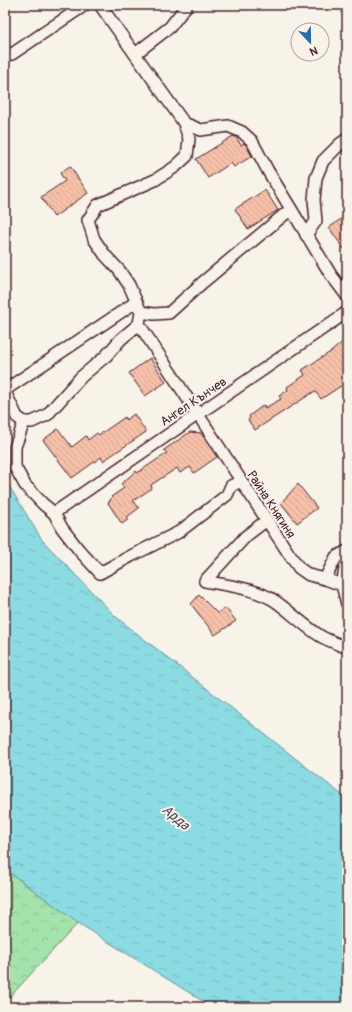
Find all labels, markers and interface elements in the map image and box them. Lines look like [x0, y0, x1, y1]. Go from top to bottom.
north arrow [290, 22, 330, 62]
text: N [307, 43, 319, 58]
street label: Ангел Кънчев [157, 374, 230, 430]
street label: Райна Княгиня [243, 468, 299, 541]
water label: Арда [158, 801, 194, 835]

